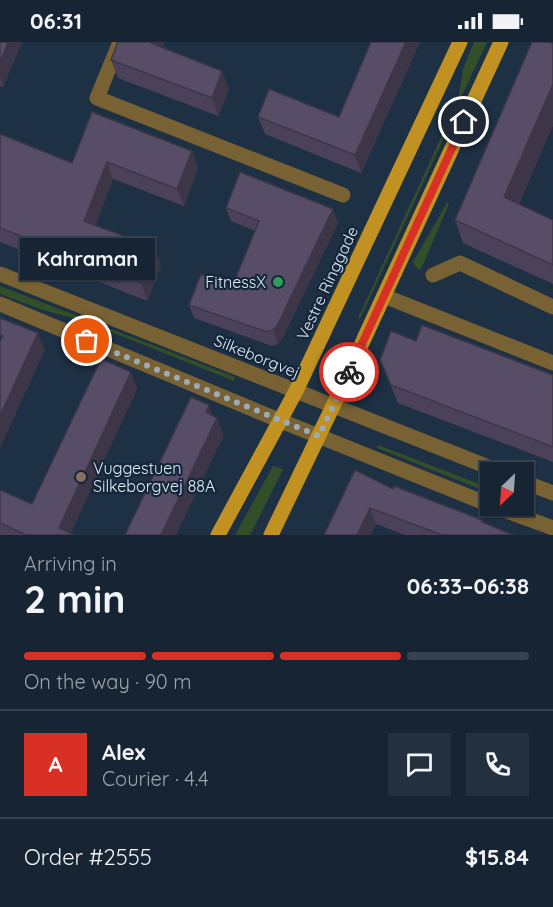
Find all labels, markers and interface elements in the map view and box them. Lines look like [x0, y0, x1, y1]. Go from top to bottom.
text: 06:31 [30, 7, 82, 35]
pin [438, 96, 489, 147]
icon: home [447, 105, 480, 138]
street label: Vestre Ringgade [292, 223, 362, 343]
callout: Kahraman [20, 239, 154, 281]
text: Kahraman [37, 246, 138, 271]
place label: FitnessX [205, 272, 266, 292]
marker: FitnessX [271, 275, 285, 289]
pin [61, 315, 112, 366]
icon: bag [70, 324, 103, 357]
street label: Silkeborgvej [211, 330, 303, 382]
courier [319, 342, 379, 402]
icon: bike [333, 356, 366, 389]
place label: Vuggestuen Silkeborgvej 88A [93, 458, 215, 496]
north arrow [480, 462, 534, 516]
map controls [480, 462, 534, 516]
marker: Vuggestuen Silkeborgvej 88A [74, 470, 88, 484]
text: Arriving in [24, 551, 117, 576]
text: 06:33–06:38 [407, 572, 529, 600]
text: 2 min [24, 574, 126, 623]
text: On the way · 90 m [24, 669, 191, 694]
button: chat [388, 733, 451, 796]
button: phone [466, 733, 529, 796]
text: Alex [102, 738, 145, 766]
text: A [48, 750, 63, 778]
text: Courier · 4.4 [102, 766, 208, 791]
text: Order #2555 [24, 843, 152, 871]
text: $15.84 [465, 843, 529, 871]

